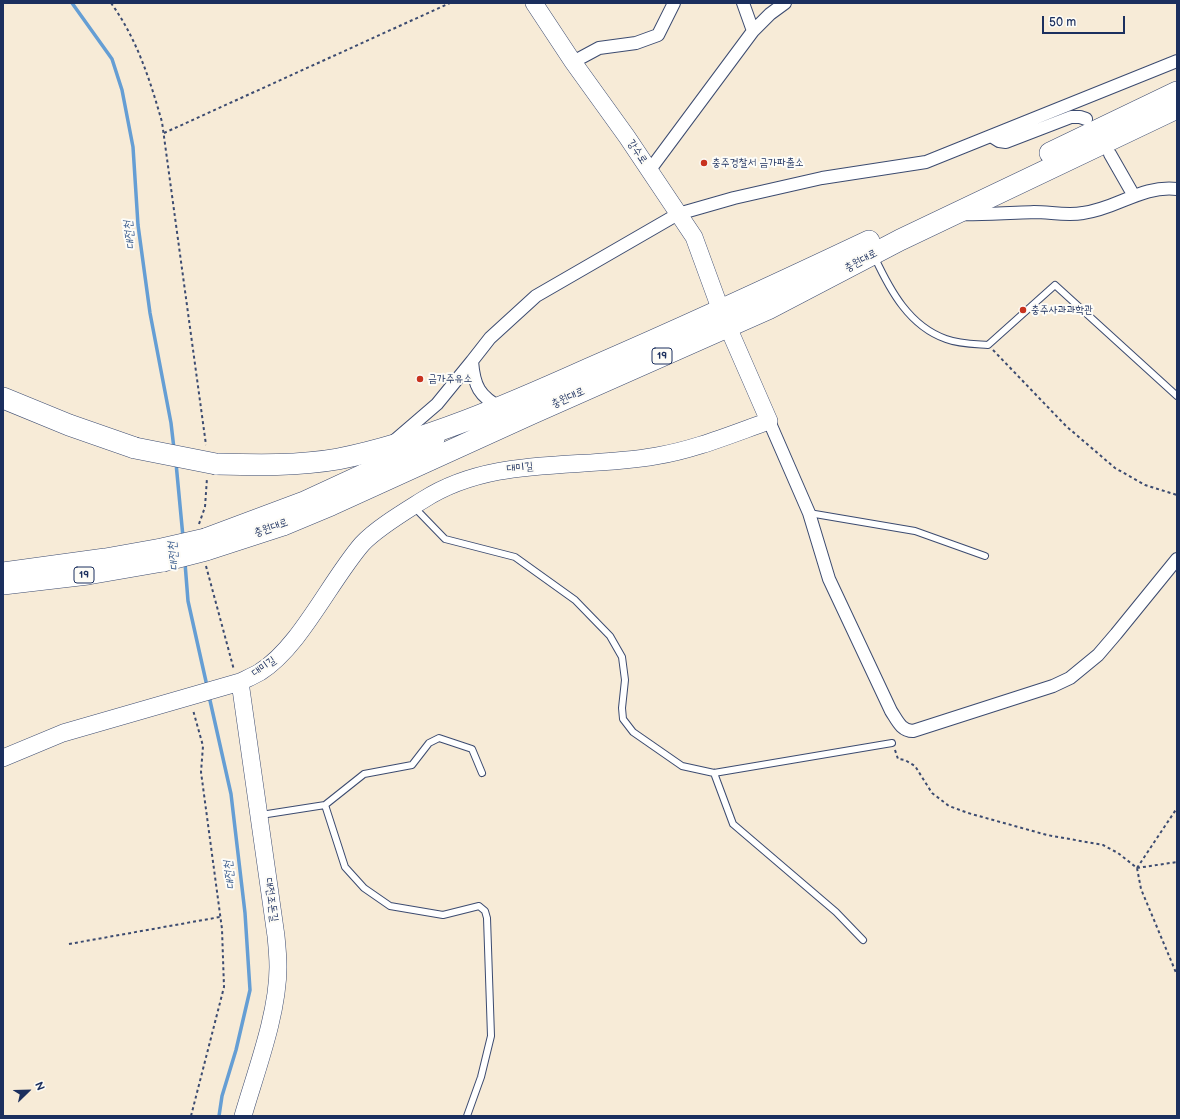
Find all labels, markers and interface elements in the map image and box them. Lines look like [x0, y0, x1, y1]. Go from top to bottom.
scale bar [1044, 8, 1127, 34]
text: 50 m [1049, 15, 1076, 30]
street label: 강수로 [624, 137, 650, 167]
place label: 충주경찰서 금가파출소 [712, 156, 803, 170]
marker: 충주경찰서 금가파출소 [699, 158, 709, 168]
water label: 대전천 [121, 220, 139, 250]
street label: 충원대로 [842, 247, 880, 275]
place label: 충주사과과학관 [1031, 303, 1093, 317]
marker: 충주사과과학관 [1018, 305, 1028, 315]
road number: 19 [652, 348, 672, 364]
place label: 금가주유소 [428, 372, 472, 386]
marker: 금가주유소 [415, 374, 425, 384]
street label: 충원대로 [549, 385, 587, 411]
street label: 대미길 [506, 460, 534, 476]
street label: 충원대로 [252, 516, 290, 540]
water label: 대전천 [166, 541, 182, 571]
road number: 19 [74, 567, 94, 583]
street label: 대미길 [249, 654, 279, 680]
water label: 대전천 [221, 860, 239, 890]
street label: 대전조돈길 [261, 877, 281, 923]
north arrow [8, 1071, 48, 1111]
text: N [32, 1080, 47, 1092]

